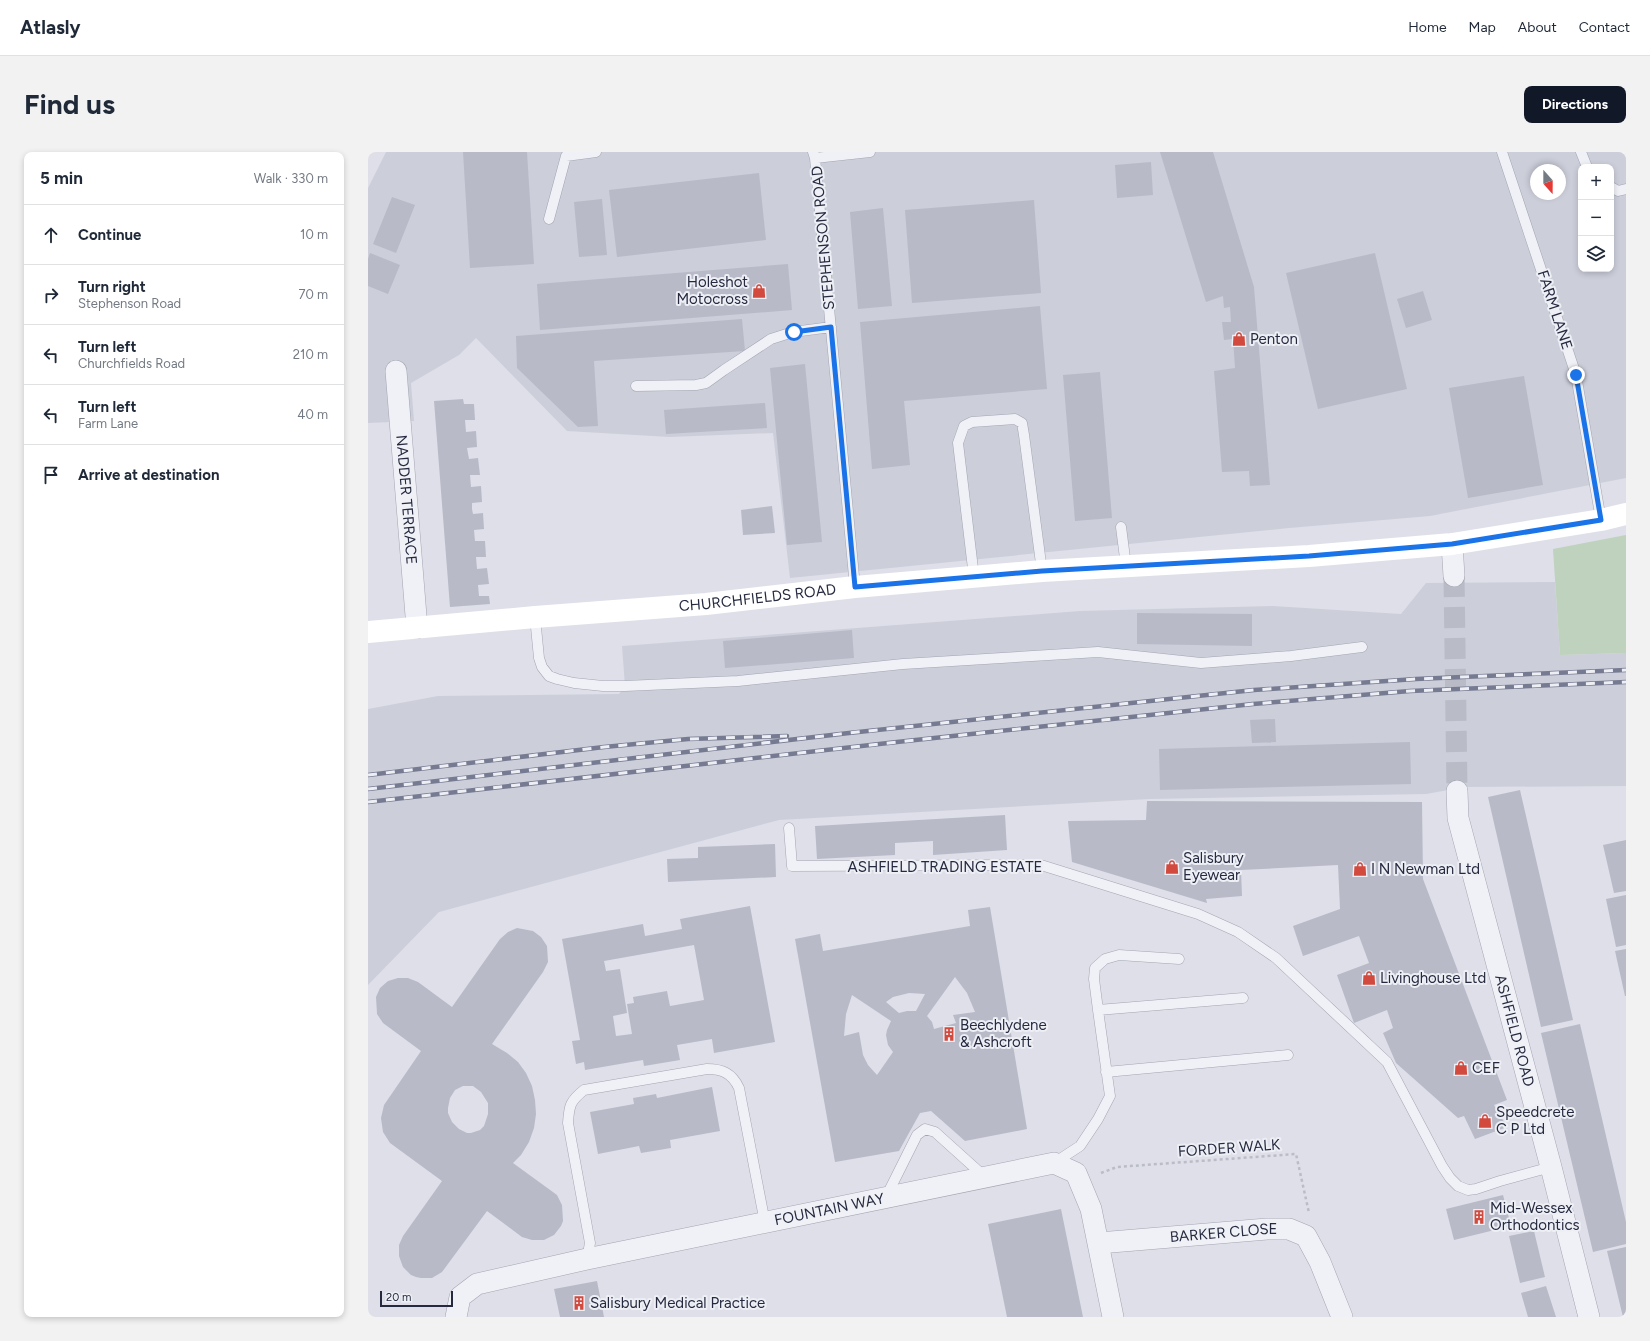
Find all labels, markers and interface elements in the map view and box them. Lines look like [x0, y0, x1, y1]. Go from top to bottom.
text: Atlasly [20, 16, 80, 39]
text: Home [1408, 19, 1447, 36]
text: Map [1469, 19, 1496, 36]
text: About [1518, 19, 1557, 36]
text: Contact [1579, 19, 1630, 36]
button: Directions [1524, 86, 1626, 123]
text: Find us [24, 87, 115, 121]
north arrow [1530, 164, 1566, 200]
map controls [1578, 164, 1614, 272]
button: + [1578, 164, 1614, 200]
street label: STEPHENSON ROAD [808, 165, 838, 311]
text: 5 min [40, 168, 83, 188]
text: Walk · 330 m [254, 171, 328, 186]
button: − [1578, 200, 1614, 236]
icon: ahead [40, 224, 62, 246]
text: Continue [78, 226, 141, 244]
text: 10 m [300, 227, 328, 242]
button: layers [1578, 236, 1614, 272]
street label: FARM LANE [1534, 268, 1576, 352]
place label: Holeshot Motocross [676, 273, 748, 308]
text: Turn right [78, 278, 146, 296]
shop icon: Holeshot Motocross [751, 283, 767, 299]
icon: right [40, 284, 62, 306]
text: 70 m [298, 287, 328, 302]
text: Stephenson Road [78, 296, 181, 311]
route start [785, 323, 803, 341]
place label: Penton [1250, 330, 1298, 348]
shop icon: Penton [1231, 331, 1247, 347]
text: Turn left [78, 338, 136, 356]
icon: left [40, 344, 62, 366]
text: 210 m [293, 347, 328, 362]
text: Churchfields Road [78, 356, 185, 371]
route end [1567, 366, 1585, 384]
text: Turn left [78, 398, 136, 416]
icon: left [40, 404, 62, 426]
text: 40 m [297, 407, 328, 422]
text: Farm Lane [78, 416, 138, 431]
street label: NADDER TERRACE [392, 434, 421, 565]
icon: arrive [40, 464, 62, 486]
text: Arrive at destination [78, 466, 219, 484]
street label: CHURCHFIELDS ROAD [678, 580, 837, 615]
place label: Salisbury Eyewear [1183, 849, 1244, 884]
street label: ASHFIELD TRADING ESTATE [848, 858, 1042, 876]
shop icon: Salisbury Eyewear [1164, 859, 1180, 875]
place label: I N Newman Ltd [1371, 860, 1480, 878]
shop icon: I N Newman Ltd [1352, 861, 1368, 877]
place label: Livinghouse Ltd [1380, 969, 1486, 987]
shop icon: Livinghouse Ltd [1361, 970, 1377, 986]
street label: ASHFIELD ROAD [1491, 973, 1538, 1089]
place label: Beechlydene & Ashcroft [960, 1016, 1047, 1051]
building icon: Beechlydene & Ashcroft [941, 1026, 957, 1042]
place label: CEF [1472, 1059, 1500, 1077]
shop icon: CEF [1453, 1060, 1469, 1076]
place label: Speedcrete C P Ltd [1496, 1103, 1574, 1138]
shop icon: Speedcrete C P Ltd [1477, 1113, 1493, 1129]
street label: FORDER WALK [1177, 1135, 1282, 1161]
street label: FOUNTAIN WAY [773, 1189, 886, 1229]
place label: Mid-Wessex Orthodontics [1490, 1199, 1580, 1234]
building icon: Mid-Wessex Orthodontics [1471, 1209, 1487, 1225]
street label: BARKER CLOSE [1169, 1220, 1277, 1246]
scale bar [380, 1289, 453, 1308]
text: 20 m [386, 1291, 411, 1304]
place label: Salisbury Medical Practice [590, 1294, 765, 1312]
building icon: Salisbury Medical Practice [571, 1295, 587, 1311]

